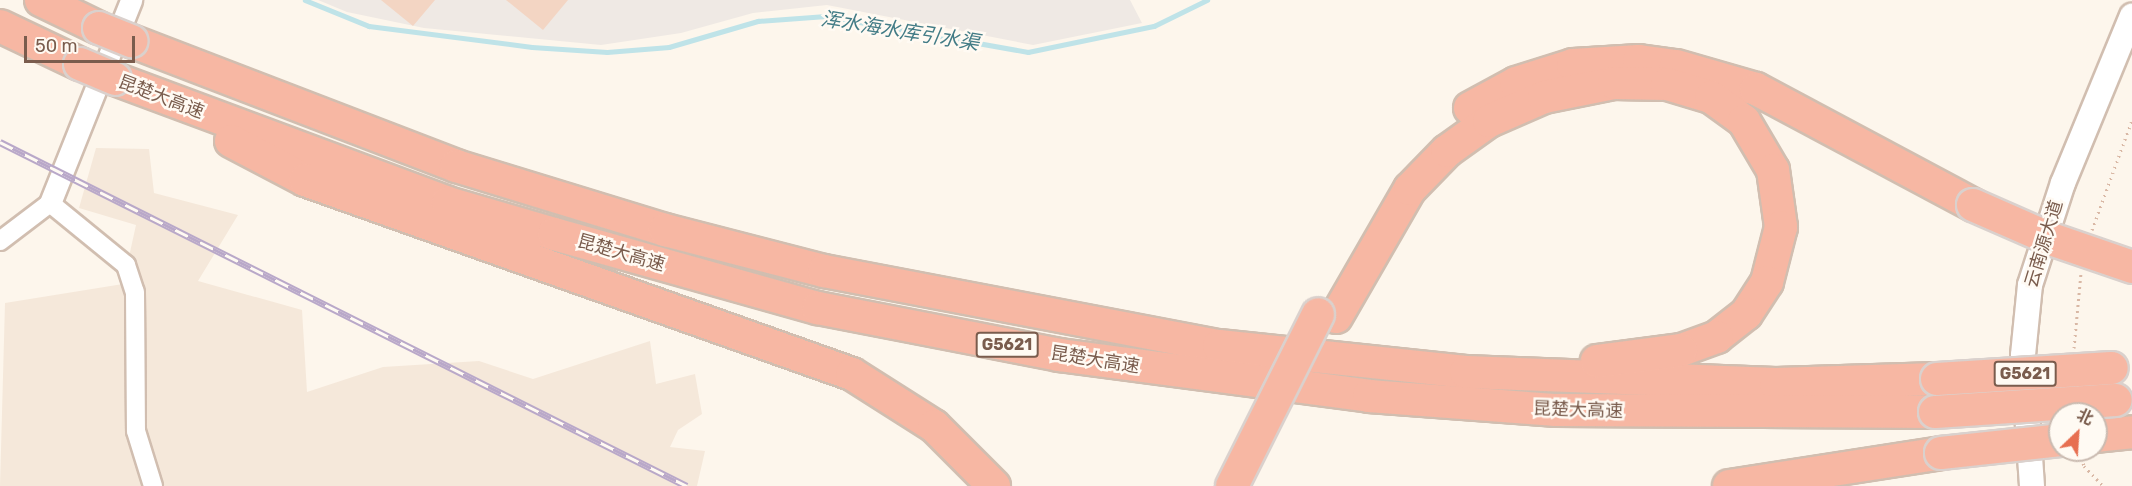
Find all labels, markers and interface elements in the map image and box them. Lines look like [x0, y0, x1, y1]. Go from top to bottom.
water label: 浑水海水库引水渠 [819, 7, 981, 55]
scale bar [27, 24, 138, 62]
text: 50 m [35, 35, 78, 57]
street label: 昆楚大高速 [115, 71, 207, 123]
street label: 云南源大道 [2021, 198, 2067, 290]
street label: 昆楚大高速 [575, 230, 667, 276]
road number: G5621 [976, 332, 1038, 358]
street label: 昆楚大高速 [1049, 342, 1141, 378]
road number: G5621 [1994, 361, 2056, 387]
street label: 昆楚大高速 [1533, 398, 1623, 422]
north arrow [2048, 402, 2108, 462]
text: 北 [2074, 405, 2096, 429]

